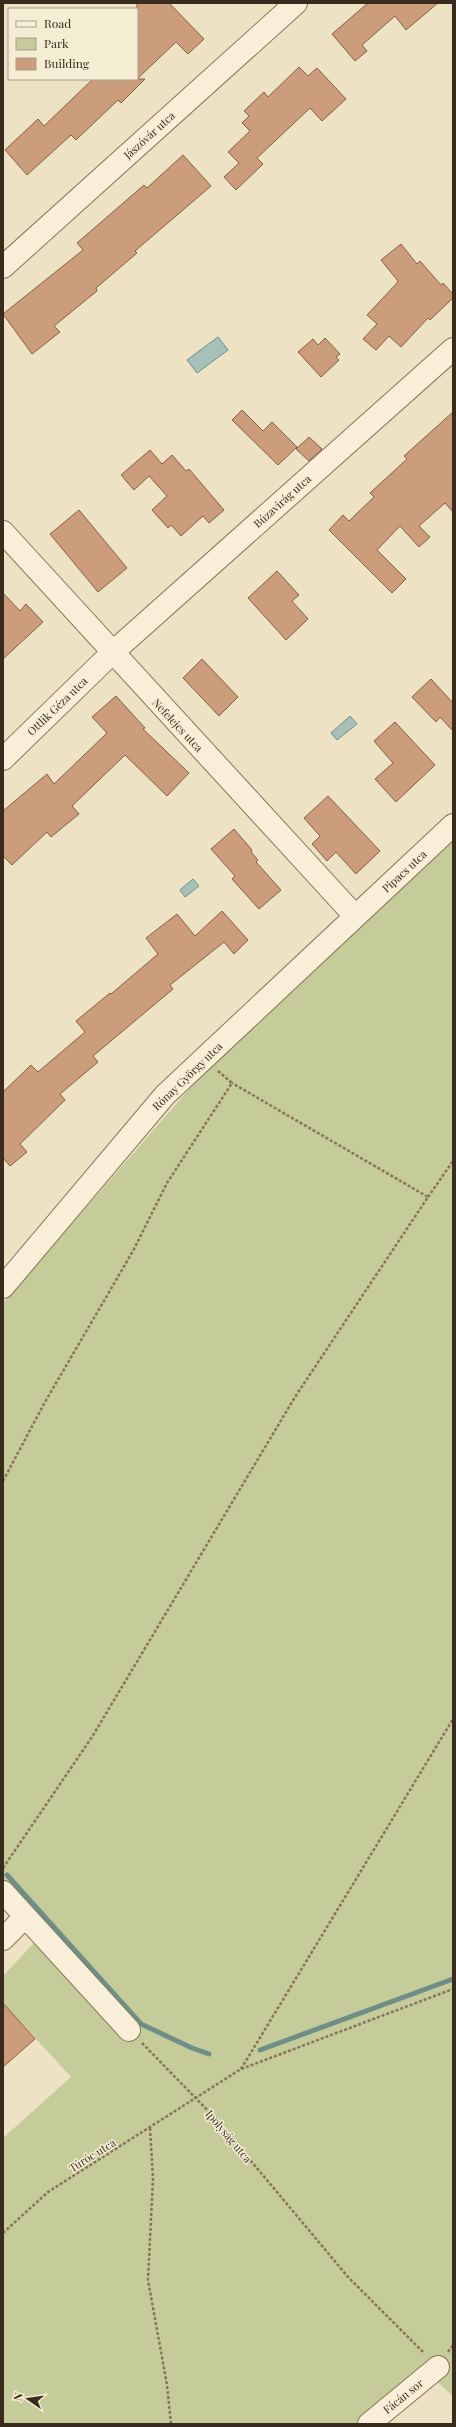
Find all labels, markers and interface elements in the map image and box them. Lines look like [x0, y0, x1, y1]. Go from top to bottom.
legend [8, 8, 138, 80]
text: Road [44, 15, 71, 31]
text: Park [44, 35, 69, 51]
text: Building [44, 55, 90, 71]
street label: Jászóvár utca [119, 108, 178, 163]
street label: Búzavirág utca [250, 471, 314, 531]
street label: Ottlik Géza utca [24, 673, 91, 739]
street label: Nefelejcs utca [149, 695, 207, 755]
street label: Pipacs utca [379, 846, 430, 895]
street label: Rónay György utca [149, 1038, 226, 1113]
street label: Ipolyság utca [202, 2106, 256, 2166]
street label: Túróc utca [66, 2134, 119, 2175]
street label: Fácán sor [380, 2375, 426, 2417]
north arrow [8, 2379, 48, 2419]
text: N [10, 2391, 26, 2402]

